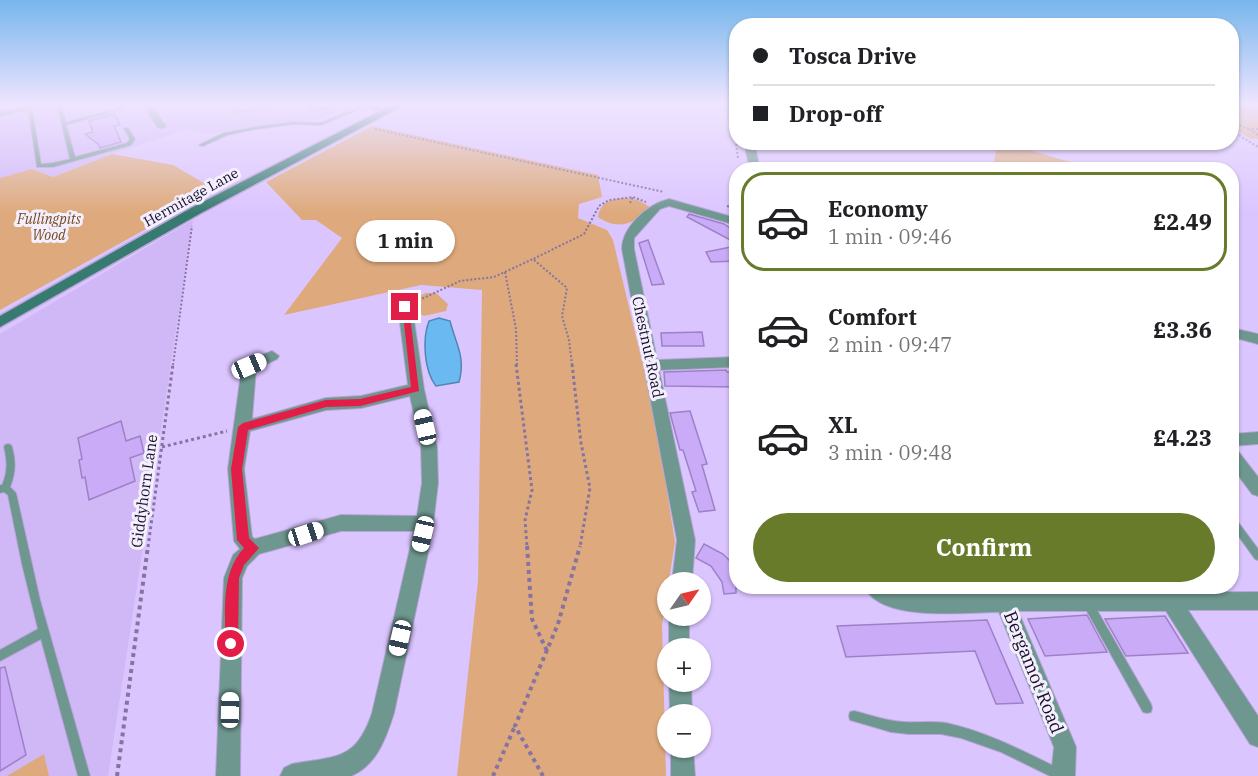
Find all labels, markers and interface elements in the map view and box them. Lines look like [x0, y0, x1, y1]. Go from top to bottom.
text: Tosca Drive [789, 41, 916, 70]
text: Drop-off [789, 99, 883, 128]
street label: Hermitage Lane [140, 164, 242, 230]
text: Economy [828, 194, 928, 223]
icon: car [756, 195, 810, 249]
text: £2.49 [1153, 207, 1212, 236]
park label: Fullingpits Wood [16, 210, 82, 244]
callout: 1 min [356, 220, 454, 262]
text: 1 min · 09:46 [828, 223, 952, 250]
text: 1 min [378, 227, 434, 254]
route end [391, 293, 418, 320]
street label: Chestnut Road [628, 295, 668, 399]
text: Comfort [828, 302, 917, 331]
icon: car [756, 303, 810, 357]
text: £3.36 [1153, 315, 1212, 344]
text: 2 min · 09:47 [828, 331, 952, 358]
car [229, 351, 269, 381]
car [412, 407, 438, 447]
text: XL [828, 410, 858, 439]
icon: car [756, 411, 810, 465]
text: £4.23 [1153, 423, 1212, 452]
street label: Giddyhorn Lane [127, 433, 161, 549]
text: 3 min · 09:48 [828, 439, 952, 466]
button: Confirm [753, 513, 1215, 582]
car [410, 514, 436, 554]
car [286, 520, 326, 548]
north arrow [657, 572, 711, 626]
map controls [657, 572, 711, 758]
street label: Bergamot Road [999, 607, 1069, 737]
car [387, 618, 413, 658]
route start [217, 630, 244, 657]
button: + [657, 638, 711, 692]
car [221, 692, 239, 728]
button: − [657, 704, 711, 758]

